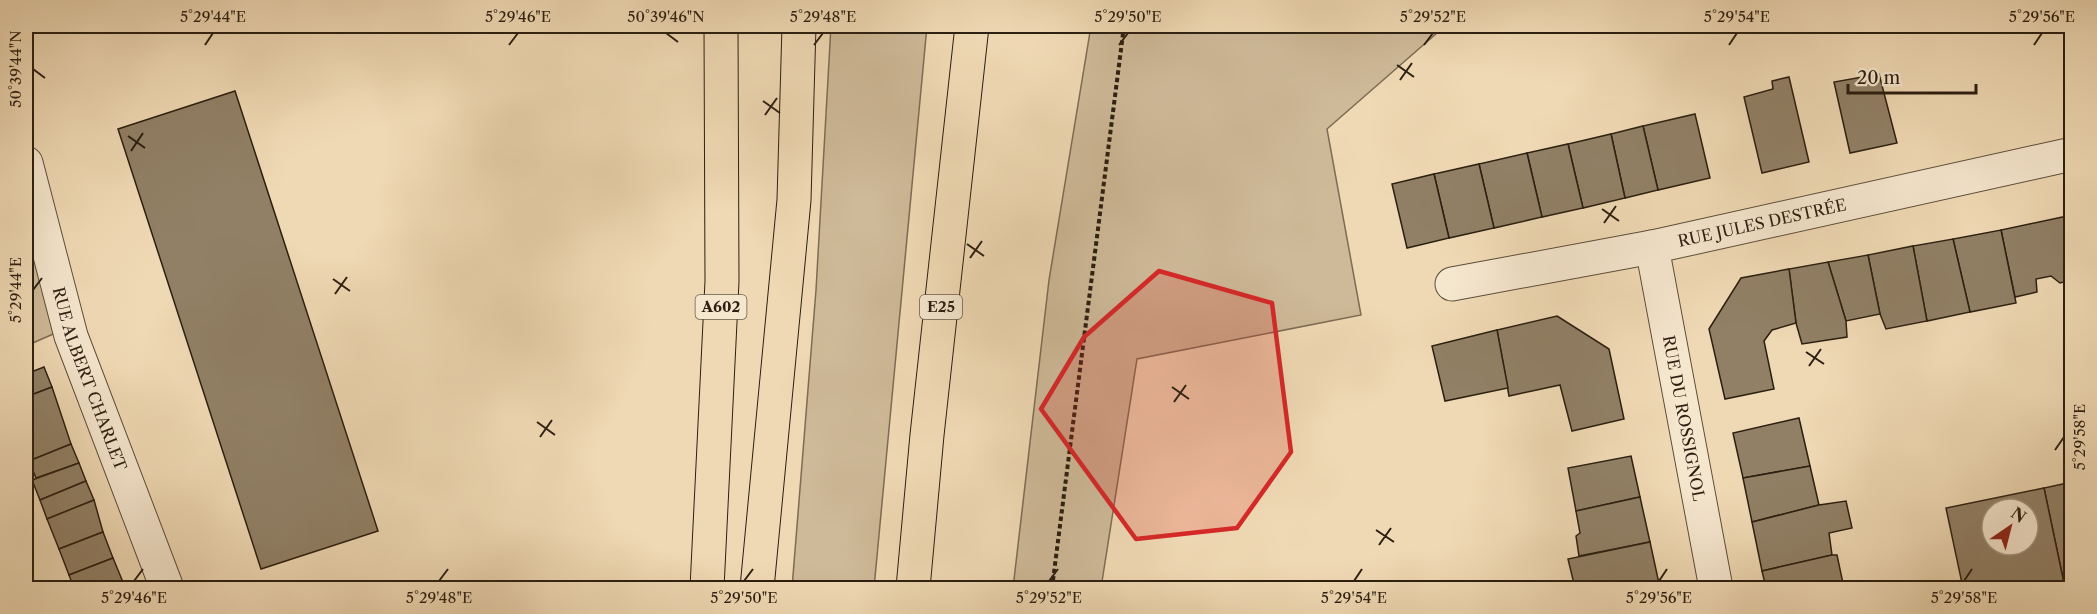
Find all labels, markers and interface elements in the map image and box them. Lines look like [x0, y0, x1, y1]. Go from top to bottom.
text: 5°29'44"E [180, 7, 246, 26]
text: 5°29'46"E [485, 7, 551, 26]
text: 50°39'46"N [627, 7, 705, 26]
text: 5°29'48"E [790, 7, 856, 26]
text: 5°29'50"E [1094, 7, 1162, 26]
text: 5°29'52"E [1400, 7, 1466, 26]
text: 5°29'54"E [1704, 7, 1770, 26]
text: 5°29'56"E [2009, 7, 2075, 26]
text: 50°39'44"N [6, 30, 25, 108]
scale bar [1848, 57, 1976, 95]
text: 20 m [1857, 67, 1901, 89]
street label: RUE JULES DESTRÉE [1676, 194, 1848, 251]
text: 5°29'44"E [6, 257, 25, 323]
street label: RUE ALBERT CHARLET [49, 285, 131, 473]
road number: A602 [696, 295, 746, 319]
road number: E25 [920, 295, 962, 319]
street label: RUE DU ROSSIGNOL [1659, 334, 1710, 503]
text: 5°29'58"E [2070, 404, 2089, 470]
north arrow [1980, 497, 2040, 557]
text: N [2007, 503, 2030, 527]
text: 5°29'46"E [101, 588, 167, 607]
text: 5°29'48"E [406, 588, 472, 607]
text: 5°29'50"E [710, 588, 778, 607]
text: 5°29'52"E [1016, 588, 1082, 607]
text: 5°29'54"E [1321, 588, 1387, 607]
text: 5°29'56"E [1626, 588, 1692, 607]
text: 5°29'58"E [1931, 588, 1997, 607]

